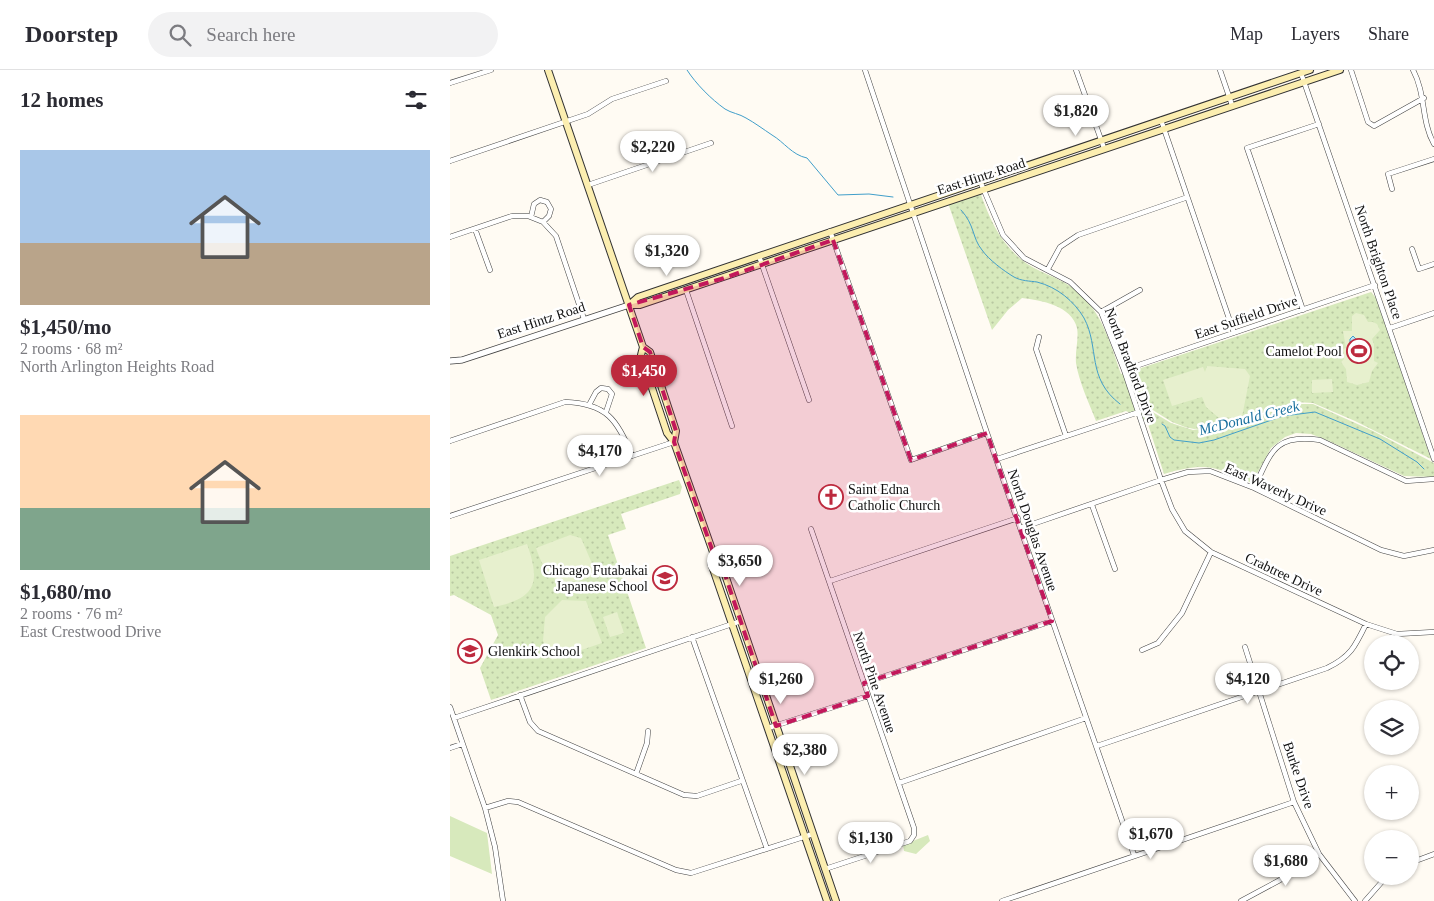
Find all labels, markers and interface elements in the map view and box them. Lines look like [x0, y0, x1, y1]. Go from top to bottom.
search box [148, 12, 498, 57]
text: Doorstep [25, 21, 118, 47]
icon: search [166, 21, 194, 49]
text: Search here [206, 24, 295, 45]
text: Map [1230, 24, 1263, 44]
text: Layers [1291, 24, 1340, 44]
text: Share [1368, 24, 1409, 44]
icon: filters [402, 86, 430, 114]
text: 12 homes [20, 88, 103, 112]
pin: $1,820 [1035, 94, 1117, 137]
text: $1,820 [1054, 102, 1098, 119]
pin: $2,220 [612, 131, 694, 173]
text: $2,220 [631, 138, 675, 155]
street label: East Hintz Road [935, 155, 1027, 198]
icon: home [180, 182, 270, 272]
street label: North Brighton Place [1352, 203, 1405, 321]
pin: $1,320 [626, 234, 708, 277]
text: $1,320 [645, 242, 689, 259]
street label: East Suffield Drive [1193, 293, 1300, 342]
street label: East Hintz Road [495, 299, 587, 342]
street label: North Bradford Drive [1102, 306, 1159, 425]
text: $1,450/mo [20, 315, 112, 339]
sports icon: Camelot Pool [1346, 338, 1372, 364]
text: 2 rooms · 68 m² [20, 340, 123, 357]
place label: Camelot Pool [1265, 344, 1342, 359]
pin: $1,450 [603, 354, 685, 397]
text: North Arlington Heights Road [20, 358, 214, 375]
text: $1,450 [622, 362, 666, 379]
water label: McDonald Creek [1196, 398, 1301, 438]
pin: $4,170 [559, 434, 641, 477]
text: $4,170 [578, 442, 622, 459]
icon: home [180, 447, 270, 537]
street label: East Waverly Drive [1223, 460, 1329, 519]
street label: North Douglas Avenue [1005, 467, 1060, 593]
place label: Saint Edna Catholic Church [848, 482, 940, 513]
church icon: Saint Edna Catholic Church [818, 484, 844, 510]
pin: $3,650 [699, 544, 781, 587]
street label: Crabtree Drive [1243, 550, 1325, 599]
text: $3,650 [718, 552, 762, 569]
place label: Chicago Futabakai Japanese School [543, 563, 648, 594]
school or university icon: Chicago Futabakai Japanese School [652, 565, 678, 591]
text: $1,680/mo [20, 580, 112, 604]
text: 2 rooms · 76 m² [20, 605, 123, 622]
text: East Crestwood Drive [20, 623, 161, 640]
street label: North Pine Avenue [850, 629, 899, 735]
map controls [1364, 635, 1419, 885]
button: locate [1364, 635, 1419, 690]
school or university icon: Glenkirk School [457, 638, 483, 664]
place label: Glenkirk School [488, 644, 580, 659]
pin: $1,260 [740, 662, 822, 705]
pin: $4,120 [1207, 662, 1289, 705]
text: $1,260 [759, 670, 803, 687]
text: $4,120 [1226, 670, 1270, 687]
button: layers [1364, 700, 1419, 755]
pin: $2,380 [764, 734, 846, 776]
street label: Burke Drive [1280, 740, 1317, 811]
text: $2,380 [783, 741, 827, 758]
button: + [1364, 765, 1419, 820]
pin: $1,670 [1110, 818, 1192, 860]
pin: $1,130 [830, 822, 912, 864]
text: $1,670 [1129, 825, 1173, 842]
text: $1,130 [849, 829, 893, 846]
button: − [1364, 830, 1419, 885]
pin: $1,680 [1245, 844, 1327, 887]
text: $1,680 [1264, 852, 1308, 869]

